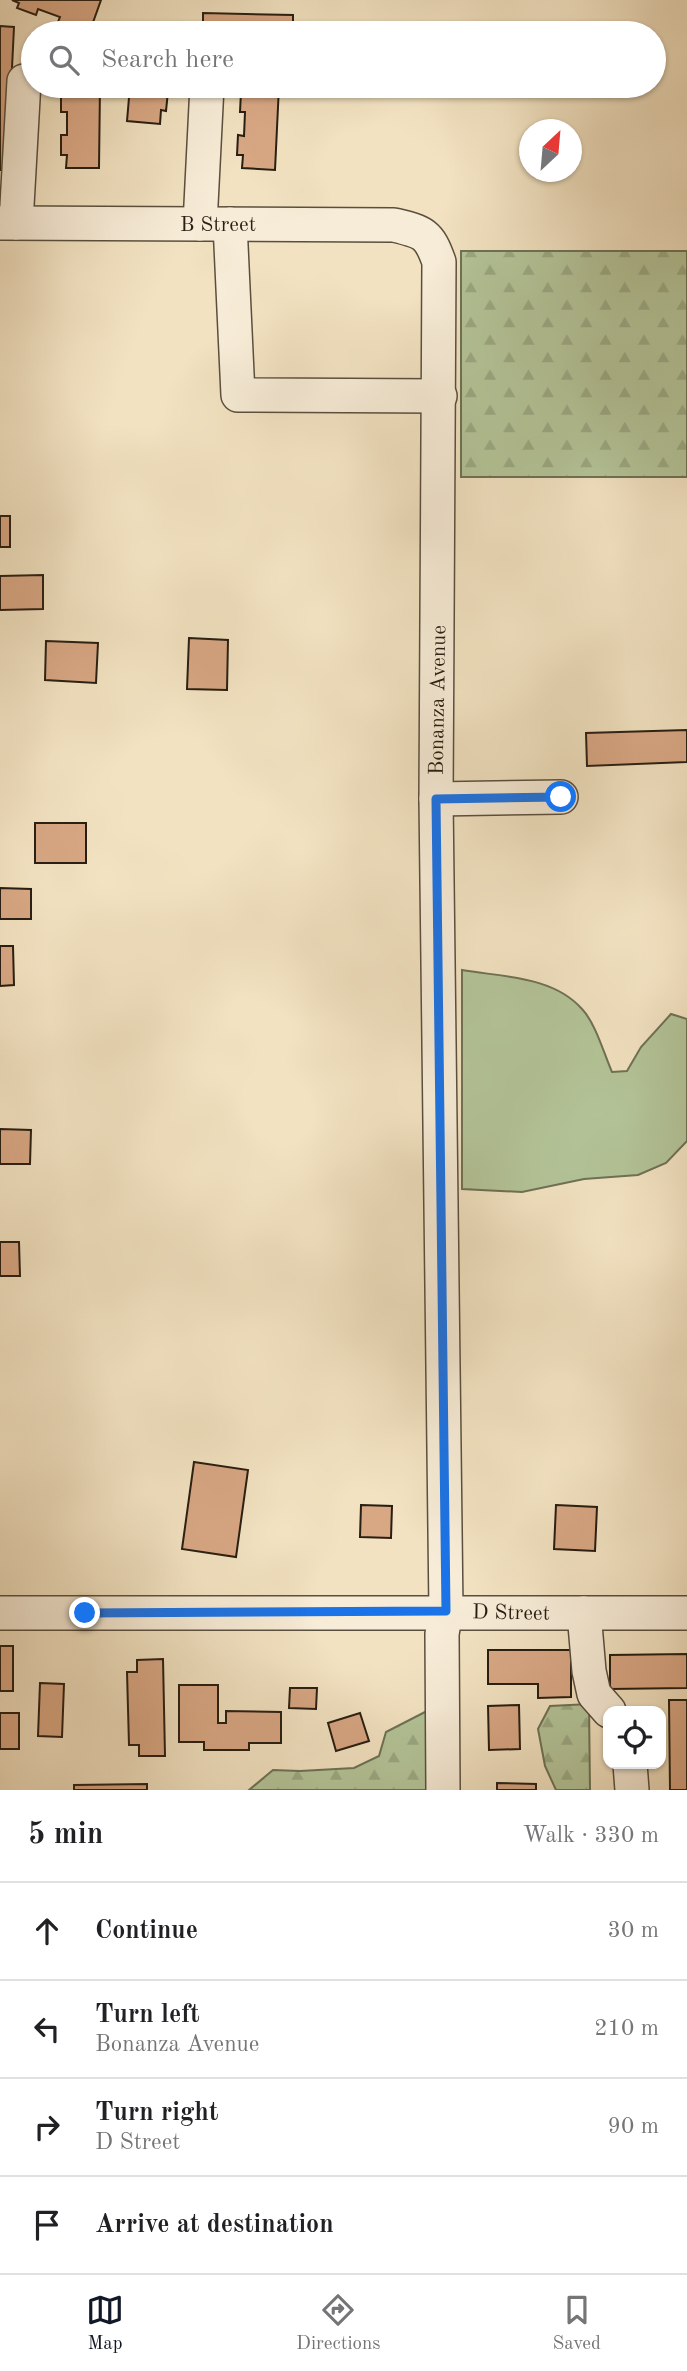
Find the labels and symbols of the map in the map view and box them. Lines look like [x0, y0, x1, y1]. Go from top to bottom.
north arrow [519, 119, 582, 182]
street label: B Street [180, 215, 256, 236]
street label: Bonanza Avenue [427, 625, 450, 775]
route start [545, 781, 576, 812]
route end [69, 1597, 100, 1628]
street label: D Street [472, 1602, 550, 1625]

